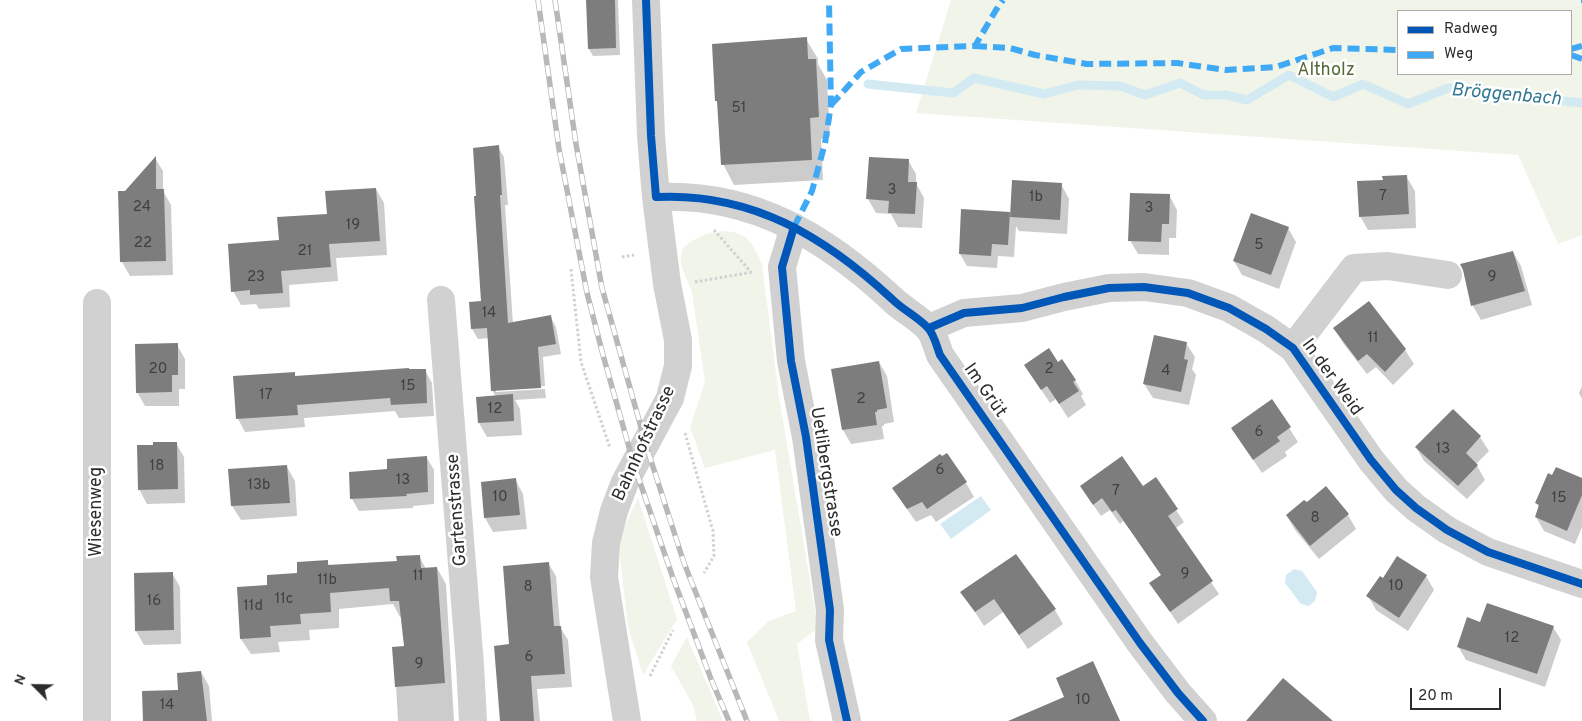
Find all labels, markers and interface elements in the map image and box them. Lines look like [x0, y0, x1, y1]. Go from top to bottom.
legend [1397, 10, 1572, 75]
text: Radweg [1444, 20, 1498, 39]
text: Weg [1444, 45, 1473, 64]
park label: Altholz [1297, 60, 1355, 82]
water label: Bröggenbach [1450, 80, 1562, 112]
house number: 51 [732, 100, 746, 118]
house number: 3 [887, 182, 897, 200]
house number: 7 [1379, 188, 1387, 206]
house number: 1b [1029, 189, 1043, 207]
house number: 24 [133, 199, 151, 217]
house number: 3 [1144, 200, 1154, 218]
house number: 19 [346, 217, 360, 235]
house number: 22 [134, 235, 152, 253]
house number: 5 [1254, 237, 1264, 255]
house number: 21 [298, 243, 312, 261]
house number: 23 [247, 269, 265, 287]
house number: 9 [1488, 269, 1496, 287]
house number: 14 [482, 305, 496, 323]
house number: 11 [1367, 330, 1379, 348]
street label: In der Weid [1296, 335, 1366, 421]
street label: Im Grüt [958, 360, 1010, 422]
house number: 20 [149, 361, 167, 379]
house number: 2 [1044, 361, 1054, 379]
house number: 4 [1161, 363, 1171, 381]
house number: 15 [401, 378, 415, 396]
street label: Bahnhofstrasse [609, 383, 681, 505]
house number: 17 [259, 387, 273, 405]
house number: 2 [856, 391, 866, 409]
house number: 12 [488, 401, 502, 419]
street label: Uetlibergstrasse [804, 405, 846, 539]
house number: 6 [1255, 424, 1263, 442]
house number: 13 [1436, 441, 1450, 459]
street label: Gartenstrasse [443, 453, 473, 567]
house number: 18 [150, 458, 164, 476]
house number: 6 [936, 462, 944, 480]
street label: Wiesenweg [86, 467, 108, 557]
house number: 13 [396, 472, 410, 490]
house number: 13b [247, 477, 271, 495]
house number: 7 [1112, 483, 1120, 501]
house number: 10 [492, 489, 508, 507]
house number: 15 [1552, 490, 1566, 508]
house number: 8 [1310, 510, 1320, 528]
house number: 9 [1181, 566, 1189, 584]
house number: 11 [412, 568, 424, 586]
house number: 11b [317, 572, 337, 590]
house number: 10 [1388, 578, 1404, 596]
house number: 8 [523, 579, 533, 597]
house number: 11c [275, 591, 293, 609]
house number: 16 [147, 593, 161, 611]
house number: 11d [243, 598, 263, 616]
house number: 12 [1505, 630, 1519, 648]
house number: 6 [525, 649, 533, 667]
house number: 9 [415, 656, 423, 674]
north arrow [10, 661, 60, 711]
text: N [11, 672, 31, 688]
scale bar [1412, 678, 1503, 710]
text: 20 m [1418, 687, 1453, 706]
house number: 10 [1075, 692, 1091, 710]
house number: 14 [160, 697, 174, 715]

